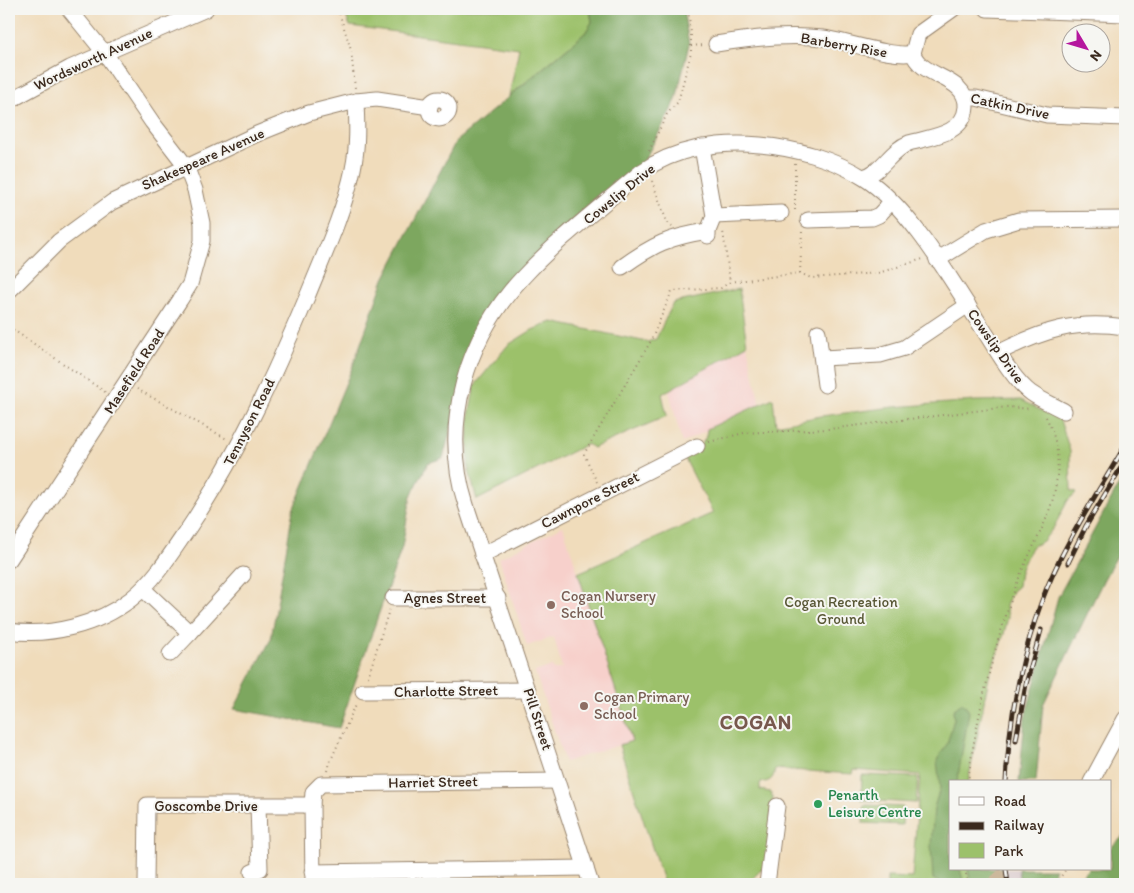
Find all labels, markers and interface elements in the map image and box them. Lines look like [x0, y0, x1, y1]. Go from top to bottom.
north arrow [1062, 22, 1112, 72]
street label: Wordsworth Avenue [31, 24, 155, 94]
street label: Barberry Rise [799, 29, 889, 61]
text: N [1086, 47, 1105, 65]
street label: Catkin Drive [969, 89, 1051, 123]
street label: Shakespeare Avenue [139, 124, 267, 194]
street label: Cowslip Drive [579, 160, 659, 228]
street label: Cowslip Drive [964, 305, 1028, 387]
street label: Masefield Road [100, 324, 169, 417]
street label: Tennyson Road [219, 375, 279, 469]
street label: Cawnpore Street [538, 467, 642, 532]
place label: Cogan Nursery School [561, 587, 656, 622]
street label: Agnes Street [404, 589, 487, 607]
park label: Cogan Recreation Ground [784, 593, 898, 628]
marker: Cogan Nursery School [545, 599, 557, 611]
street label: Charlotte Street [394, 681, 498, 701]
street label: Pill Street [520, 686, 557, 753]
place label: Cogan Primary School [594, 688, 689, 723]
marker: Cogan Primary School [578, 700, 590, 712]
district label: COGAN [720, 710, 792, 734]
street label: Harriet Street [388, 772, 478, 792]
legend [949, 780, 1112, 870]
place label: Penarth Leisure Centre [828, 786, 922, 821]
text: Road [994, 792, 1027, 810]
street label: Goscombe Drive [154, 797, 258, 815]
marker: Penarth Leisure Centre [812, 798, 824, 810]
text: Railway [994, 816, 1044, 834]
text: Park [994, 842, 1024, 860]

